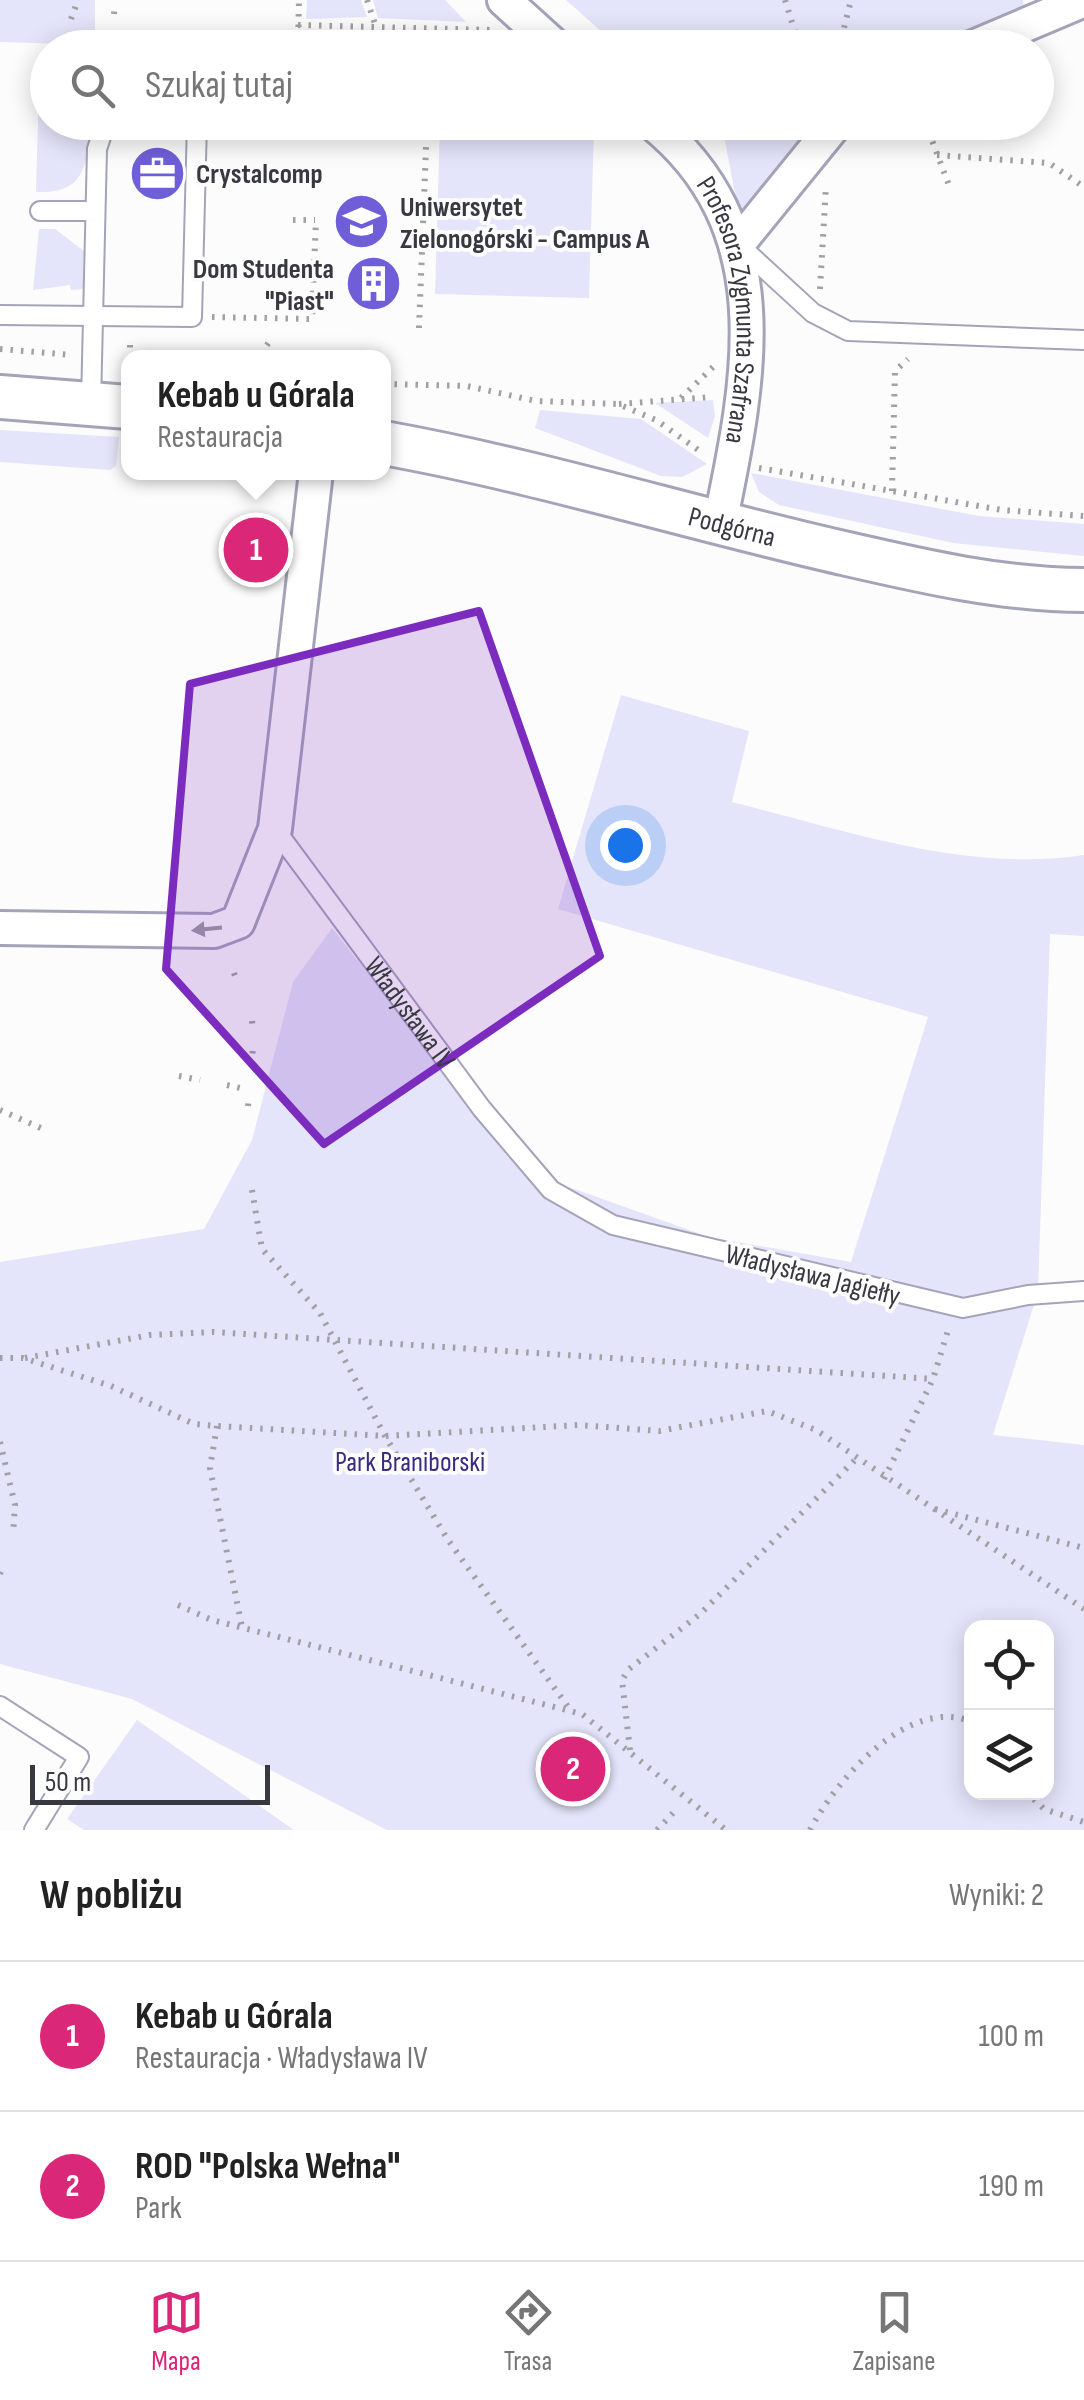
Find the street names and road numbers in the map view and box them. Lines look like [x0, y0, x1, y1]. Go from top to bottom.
street label: Profesora Zygmunta Szafrana [689, 171, 762, 446]
street label: Podgórna [685, 500, 779, 554]
street label: Władysława IV [357, 951, 462, 1076]
street label: Władysława Jagiełły [722, 1238, 904, 1313]

